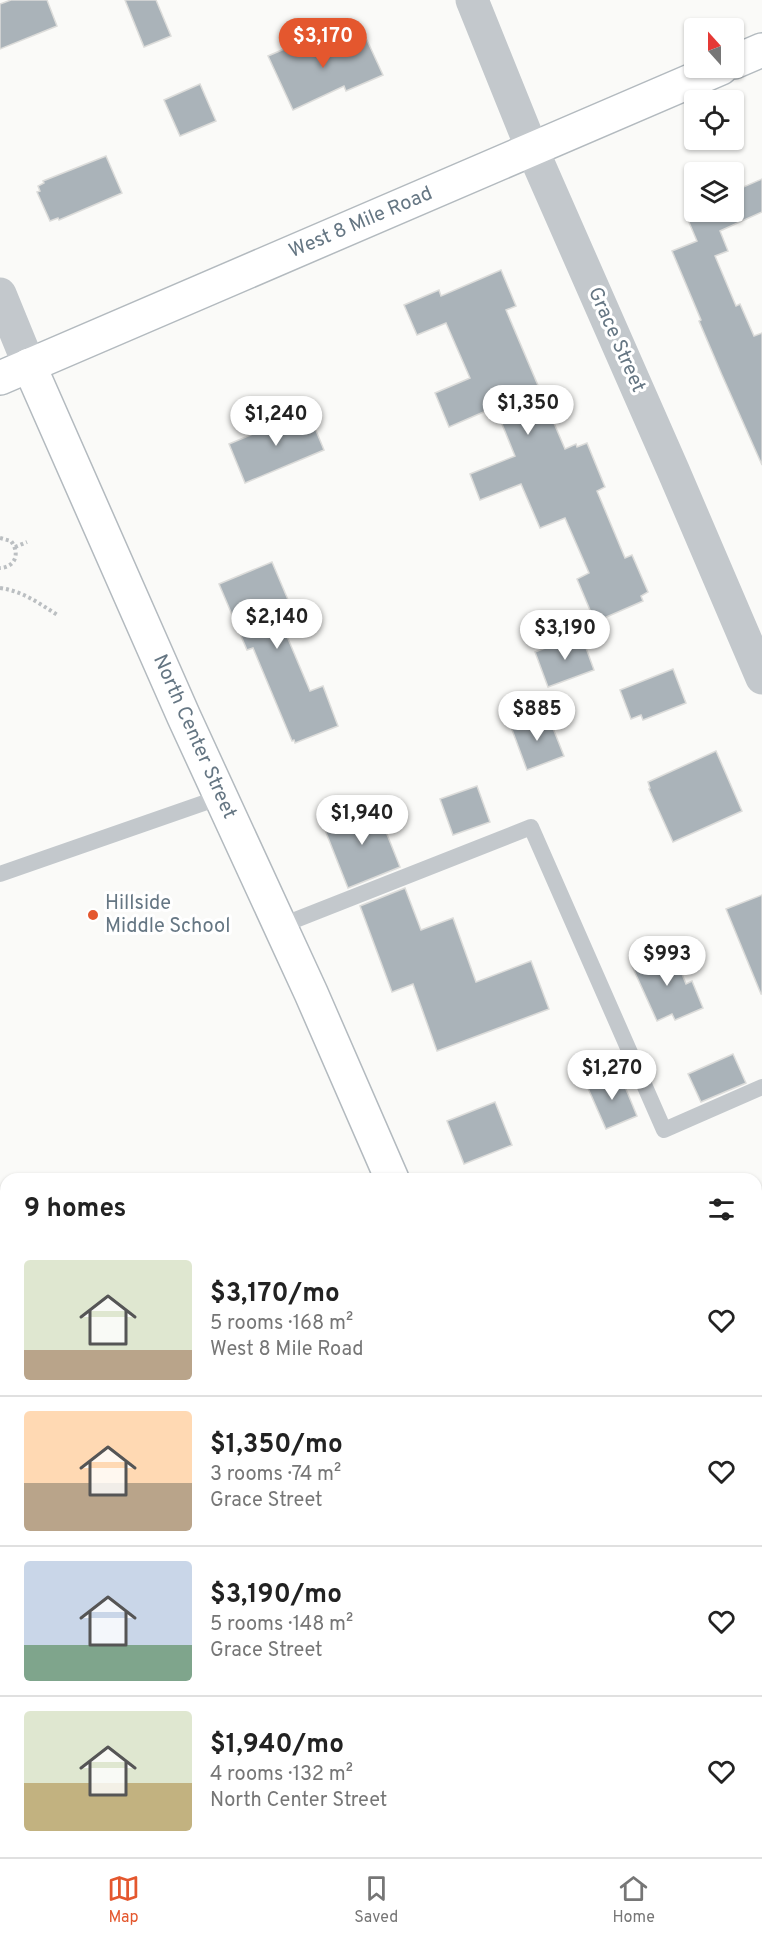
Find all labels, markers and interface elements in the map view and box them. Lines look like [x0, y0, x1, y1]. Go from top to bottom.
pin: $3,170 [274, 18, 372, 69]
north arrow [684, 18, 744, 78]
map controls [684, 18, 744, 222]
text: $3,170 [293, 24, 353, 50]
button: locate [684, 90, 744, 150]
button: layers [684, 162, 744, 222]
street label: West 8 Mile Road [285, 181, 437, 265]
street label: Grace Street [581, 283, 651, 397]
pin: $1,350 [479, 385, 577, 436]
text: $1,350 [497, 391, 559, 417]
pin: $1,240 [227, 396, 325, 447]
text: $1,240 [244, 402, 308, 428]
pin: $2,140 [228, 599, 326, 650]
text: $2,140 [245, 605, 309, 631]
pin: $3,190 [516, 610, 614, 661]
text: $3,190 [534, 616, 596, 642]
street label: North Center Street [146, 651, 242, 823]
pin: $885 [501, 691, 573, 742]
text: $885 [512, 697, 562, 723]
pin: $1,940 [313, 795, 411, 846]
text: $1,940 [330, 801, 394, 827]
place label: Hillside Middle School [105, 891, 230, 940]
marker: Hillside Middle School [86, 908, 100, 922]
pin: $993 [631, 936, 703, 987]
text: $993 [643, 942, 691, 968]
pin: $1,270 [563, 1050, 661, 1101]
text: $1,270 [581, 1056, 643, 1082]
text: 9 homes [24, 1193, 126, 1226]
icon: filters [705, 1193, 738, 1226]
text: $3,170/mo [210, 1278, 340, 1311]
icon: home [72, 1284, 144, 1356]
icon: heart [705, 1304, 738, 1337]
text: 5 rooms · 168 m² [210, 1311, 353, 1337]
text: West 8 Mile Road [210, 1337, 363, 1363]
text: $1,350/mo [210, 1429, 343, 1462]
icon: home [72, 1435, 144, 1507]
icon: heart [705, 1455, 738, 1488]
text: 3 rooms · 74 m² [210, 1462, 341, 1488]
text: Grace Street [210, 1488, 323, 1514]
text: $3,190/mo [210, 1579, 342, 1612]
icon: home [72, 1585, 144, 1657]
icon: heart [705, 1605, 738, 1638]
text: 5 rooms · 148 m² [210, 1612, 353, 1638]
text: Grace Street [210, 1638, 323, 1664]
text: $1,940/mo [210, 1729, 344, 1762]
icon: home [72, 1735, 144, 1807]
icon: heart [705, 1755, 738, 1788]
text: 4 rooms · 132 m² [210, 1762, 353, 1788]
text: North Center Street [210, 1788, 387, 1814]
tab: Map [107, 1872, 140, 1928]
tab: Saved [354, 1872, 398, 1928]
tab: Home [612, 1872, 655, 1928]

